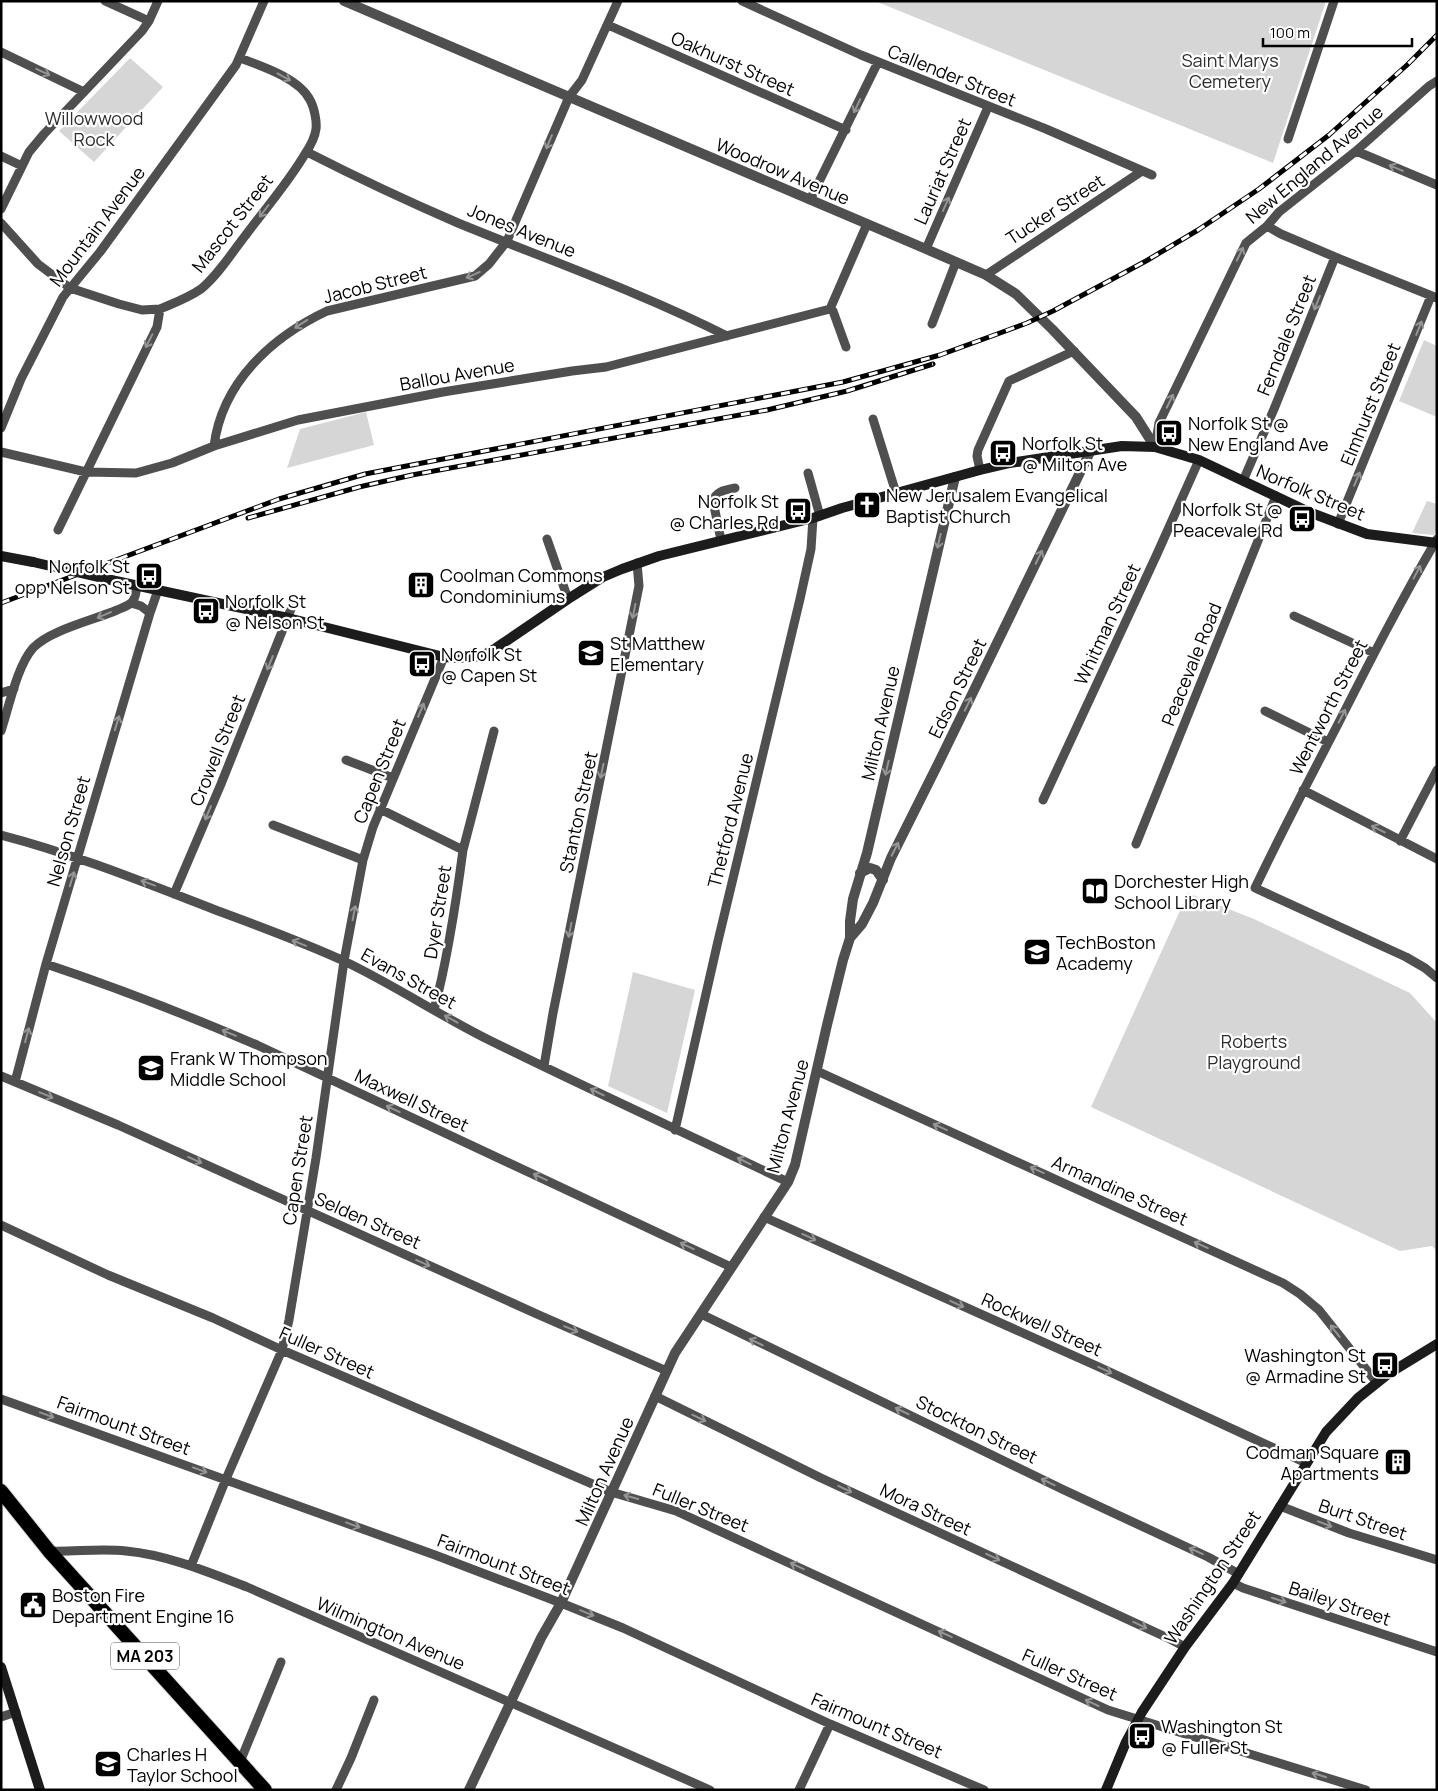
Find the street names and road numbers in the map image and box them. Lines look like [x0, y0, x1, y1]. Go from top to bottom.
street label: Oakhurst Street [668, 25, 798, 101]
street label: Callender Street [884, 38, 1020, 112]
street label: New England Avenue [1240, 99, 1388, 229]
street label: Lauriat Street [908, 114, 976, 228]
street label: Woodrow Avenue [712, 132, 854, 210]
street label: Mountain Avenue [44, 161, 150, 291]
street label: Tucker Street [1001, 168, 1109, 250]
street label: Mascot Street [186, 169, 278, 277]
street label: Jones Avenue [464, 197, 580, 263]
street label: Jacob Street [321, 260, 429, 308]
street label: Ferndale Street [1251, 271, 1321, 399]
street label: Elmhurst Street [1334, 339, 1406, 469]
street label: Ballou Avenue [398, 352, 516, 396]
street label: Norfolk Street [1253, 458, 1369, 526]
street label: Whitman Street [1068, 559, 1146, 689]
street label: Peacevale Road [1155, 599, 1227, 729]
street label: Edson Street [923, 634, 991, 742]
street label: Wentworth Street [1284, 635, 1372, 779]
street label: Milton Avenue [855, 663, 905, 783]
street label: Crowell Street [184, 691, 250, 809]
street label: Capen Street [347, 715, 411, 827]
street label: Stanton Street [553, 749, 603, 875]
street label: Thetford Avenue [702, 750, 758, 890]
street label: Nelson Street [41, 773, 95, 889]
street label: Dyer Street [418, 863, 456, 961]
street label: Evans Street [357, 942, 461, 1014]
street label: Milton Avenue [760, 1056, 814, 1176]
street label: Maxwell Street [351, 1063, 473, 1137]
street label: Capen Street [276, 1113, 318, 1227]
street label: Armandine Street [1048, 1149, 1192, 1231]
street label: Selden Street [311, 1186, 425, 1254]
street label: Rockwell Street [978, 1287, 1106, 1361]
street label: Fuller Street [276, 1320, 378, 1384]
street label: Stockton Street [912, 1389, 1042, 1469]
street label: Fairmount Street [54, 1390, 194, 1460]
street label: Milton Avenue [569, 1413, 639, 1529]
street label: Fuller Street [649, 1477, 753, 1537]
street label: Mora Street [876, 1477, 976, 1541]
street label: Burt Street [1316, 1493, 1410, 1545]
street label: Washington Street [1158, 1505, 1266, 1649]
street label: Fairmount Street [434, 1528, 574, 1600]
street label: Bailey Street [1286, 1575, 1394, 1631]
street label: Wilmington Avenue [313, 1591, 469, 1675]
road number: MA 203 [111, 1642, 179, 1670]
street label: Fuller Street [1019, 1642, 1121, 1706]
street label: Fairmount Street [808, 1687, 946, 1763]

